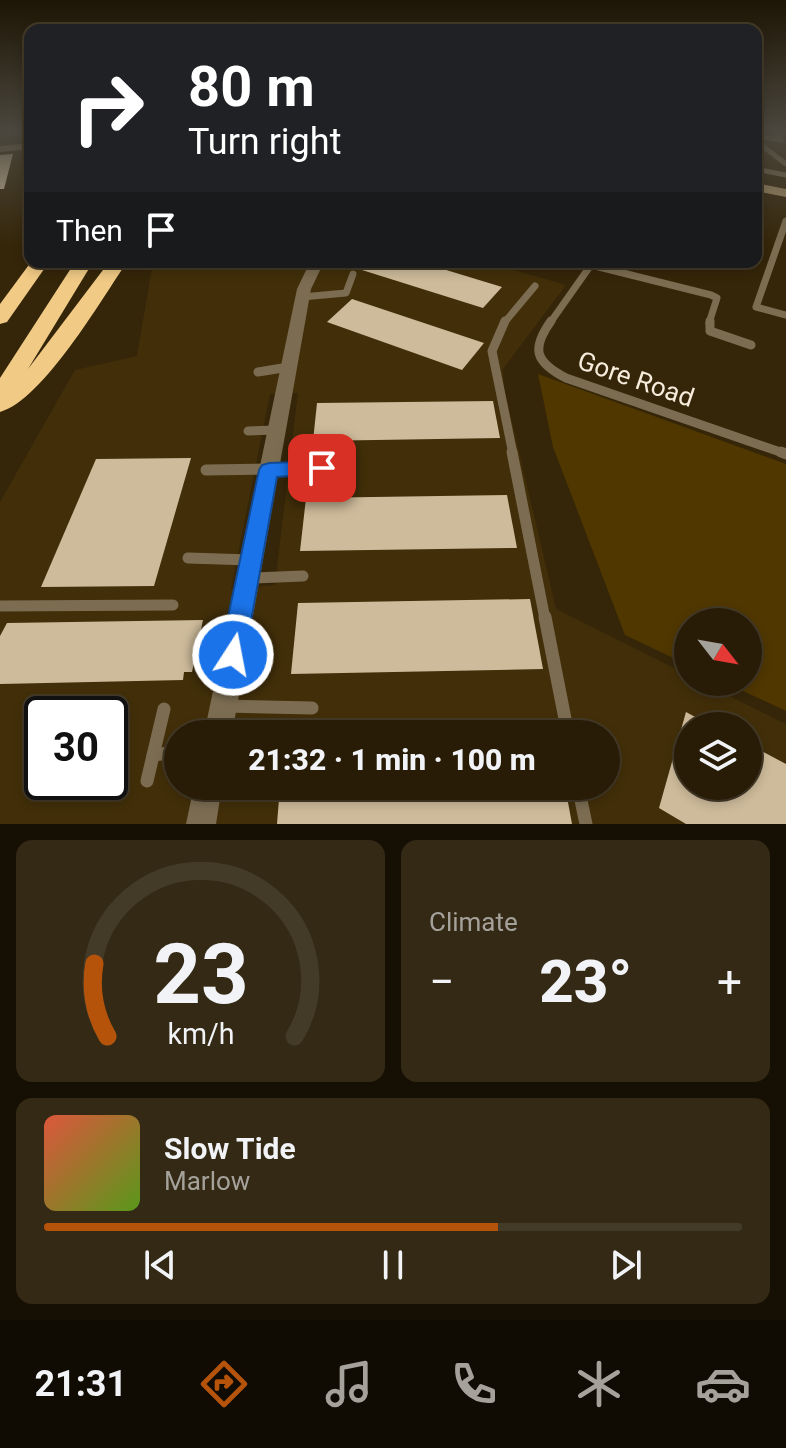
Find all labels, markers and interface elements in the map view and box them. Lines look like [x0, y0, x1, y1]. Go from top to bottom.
text: 80 m [188, 54, 315, 120]
icon: right [56, 56, 160, 160]
text: Turn right [188, 121, 341, 163]
icon: arrive [139, 208, 183, 252]
text: Then [56, 213, 123, 248]
street label: Gore Road [574, 345, 698, 413]
pin [288, 434, 356, 502]
icon: arrive [300, 446, 344, 490]
north arrow [674, 608, 762, 696]
map controls [674, 608, 762, 800]
position arrow [191, 613, 275, 697]
speed limit sign: 30 [24, 696, 128, 800]
button: layers [674, 712, 762, 800]
text: 21:32 · 1 min · 100 m [248, 742, 536, 777]
text: Climate [429, 907, 518, 937]
text: 23 [153, 926, 248, 1023]
text: 23° [539, 946, 632, 1017]
text: − [429, 956, 454, 1008]
text: + [717, 956, 742, 1008]
text: km/h [167, 1017, 234, 1051]
text: Slow Tide [164, 1131, 296, 1166]
text: Marlow [164, 1166, 250, 1196]
icon: previous [138, 1243, 182, 1287]
icon: pause [371, 1243, 415, 1287]
icon: next [604, 1243, 648, 1287]
icon: directions [196, 1356, 252, 1412]
icon: music [321, 1356, 377, 1412]
icon: phone [446, 1356, 502, 1412]
icon: climate [571, 1356, 627, 1412]
icon: car [695, 1356, 751, 1412]
text: 21:31 [34, 1363, 127, 1405]

